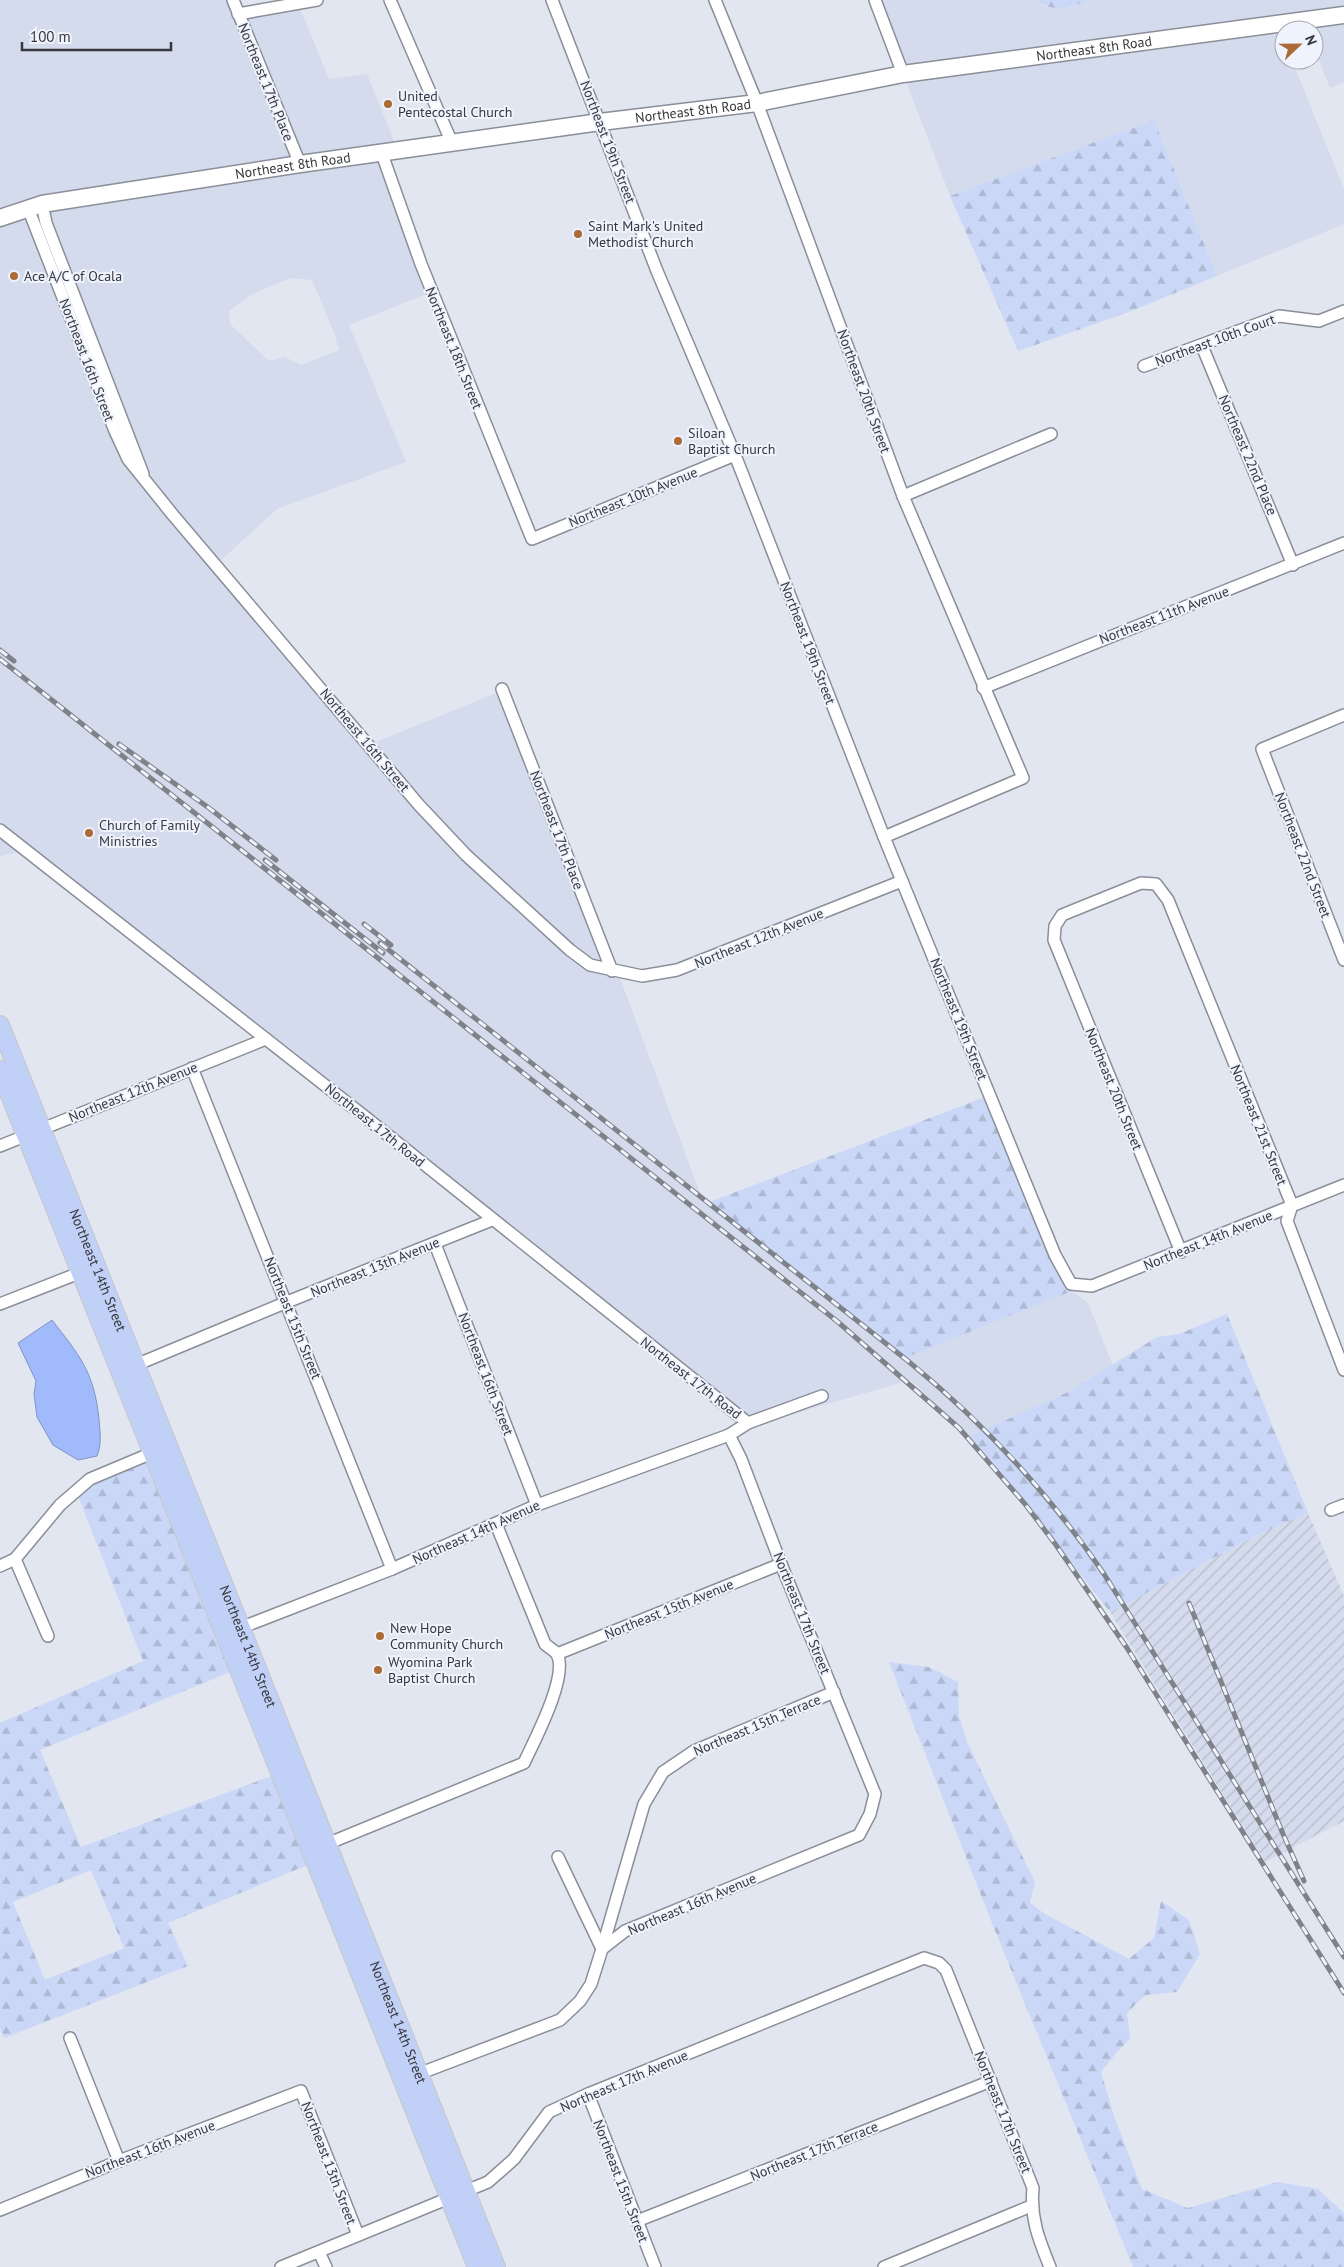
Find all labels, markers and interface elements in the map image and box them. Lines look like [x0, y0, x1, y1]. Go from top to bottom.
scale bar [22, 20, 171, 52]
street label: Northeast 17th Place [234, 20, 298, 144]
north arrow [1274, 20, 1324, 70]
text: 100 m [30, 27, 71, 46]
street label: Northeast 8th Road [1035, 32, 1153, 65]
text: N [1301, 32, 1321, 48]
street label: Northeast 19th Street [576, 78, 640, 206]
place label: United Pentecostal Church [398, 87, 512, 121]
street label: Northeast 8th Road [634, 95, 752, 127]
marker: United Pentecostal Church [382, 98, 394, 110]
street label: Northeast 8th Road [234, 148, 352, 183]
place label: Saint Mark's United Methodist Church [588, 217, 703, 251]
marker: Saint Mark's United Methodist Church [572, 228, 584, 240]
place label: Ace A/C of Ocala [24, 267, 122, 285]
marker: Ace A/C of Ocala [8, 270, 20, 282]
street label: Northeast 18th Street [421, 284, 487, 412]
street label: Northeast 16th Street [55, 296, 119, 424]
street label: Northeast 10th Court [1152, 310, 1278, 370]
street label: Northeast 20th Street [833, 327, 895, 455]
street label: Northeast 22nd Place [1214, 392, 1282, 518]
place label: Siloan Baptist Church [688, 424, 776, 458]
marker: Siloan Baptist Church [672, 435, 684, 447]
street label: Northeast 10th Avenue [566, 463, 700, 531]
street label: Northeast 19th Street [776, 579, 840, 707]
street label: Northeast 11th Avenue [1097, 582, 1231, 648]
street label: Northeast 16th Street [316, 684, 414, 796]
street label: Northeast 17th Place [526, 768, 588, 892]
street label: Northeast 22nd Street [1271, 790, 1335, 920]
place label: Church of Family Ministries [99, 816, 201, 850]
marker: Church of Family Ministries [83, 827, 95, 839]
street label: Northeast 12th Avenue [692, 904, 826, 972]
street label: Northeast 19th Street [926, 955, 992, 1083]
street label: Northeast 20th Street [1081, 1025, 1147, 1153]
street label: Northeast 12th Avenue [66, 1058, 200, 1126]
street label: Northeast 21st Street [1227, 1062, 1291, 1188]
street label: Northeast 17th Road [321, 1079, 429, 1171]
street label: Northeast 14th Street [65, 1206, 131, 1334]
street label: Northeast 14th Avenue [1141, 1206, 1275, 1274]
street label: Northeast 13th Avenue [308, 1233, 442, 1301]
street label: Northeast 15th Street [260, 1254, 326, 1382]
street label: Northeast 16th Street [454, 1310, 518, 1438]
street label: Northeast 17th Road [637, 1333, 745, 1423]
street label: Northeast 14th Avenue [409, 1496, 543, 1568]
street label: Northeast 17th Street [769, 1549, 835, 1677]
street label: Northeast 15th Avenue [602, 1575, 736, 1643]
street label: Northeast 14th Street [216, 1582, 281, 1710]
place label: New Hope Community Church [390, 1619, 503, 1653]
marker: New Hope Community Church [374, 1630, 386, 1642]
place label: Wyomina Park Baptist Church [388, 1653, 476, 1687]
marker: Wyomina Park Baptist Church [372, 1664, 384, 1676]
street label: Northeast 15th Terrace [691, 1690, 823, 1760]
street label: Northeast 16th Avenue [625, 1869, 759, 1939]
street label: Northeast 14th Street [366, 1959, 431, 2086]
street label: Northeast 17th Avenue [557, 2046, 691, 2116]
street label: Northeast 17th Street [970, 2048, 1036, 2176]
street label: Northeast 13th Street [297, 2099, 361, 2227]
street label: Northeast 16th Avenue [83, 2116, 217, 2182]
street label: Northeast 15th Street [589, 2117, 653, 2245]
street label: Northeast 17th Terrace [747, 2117, 881, 2185]

